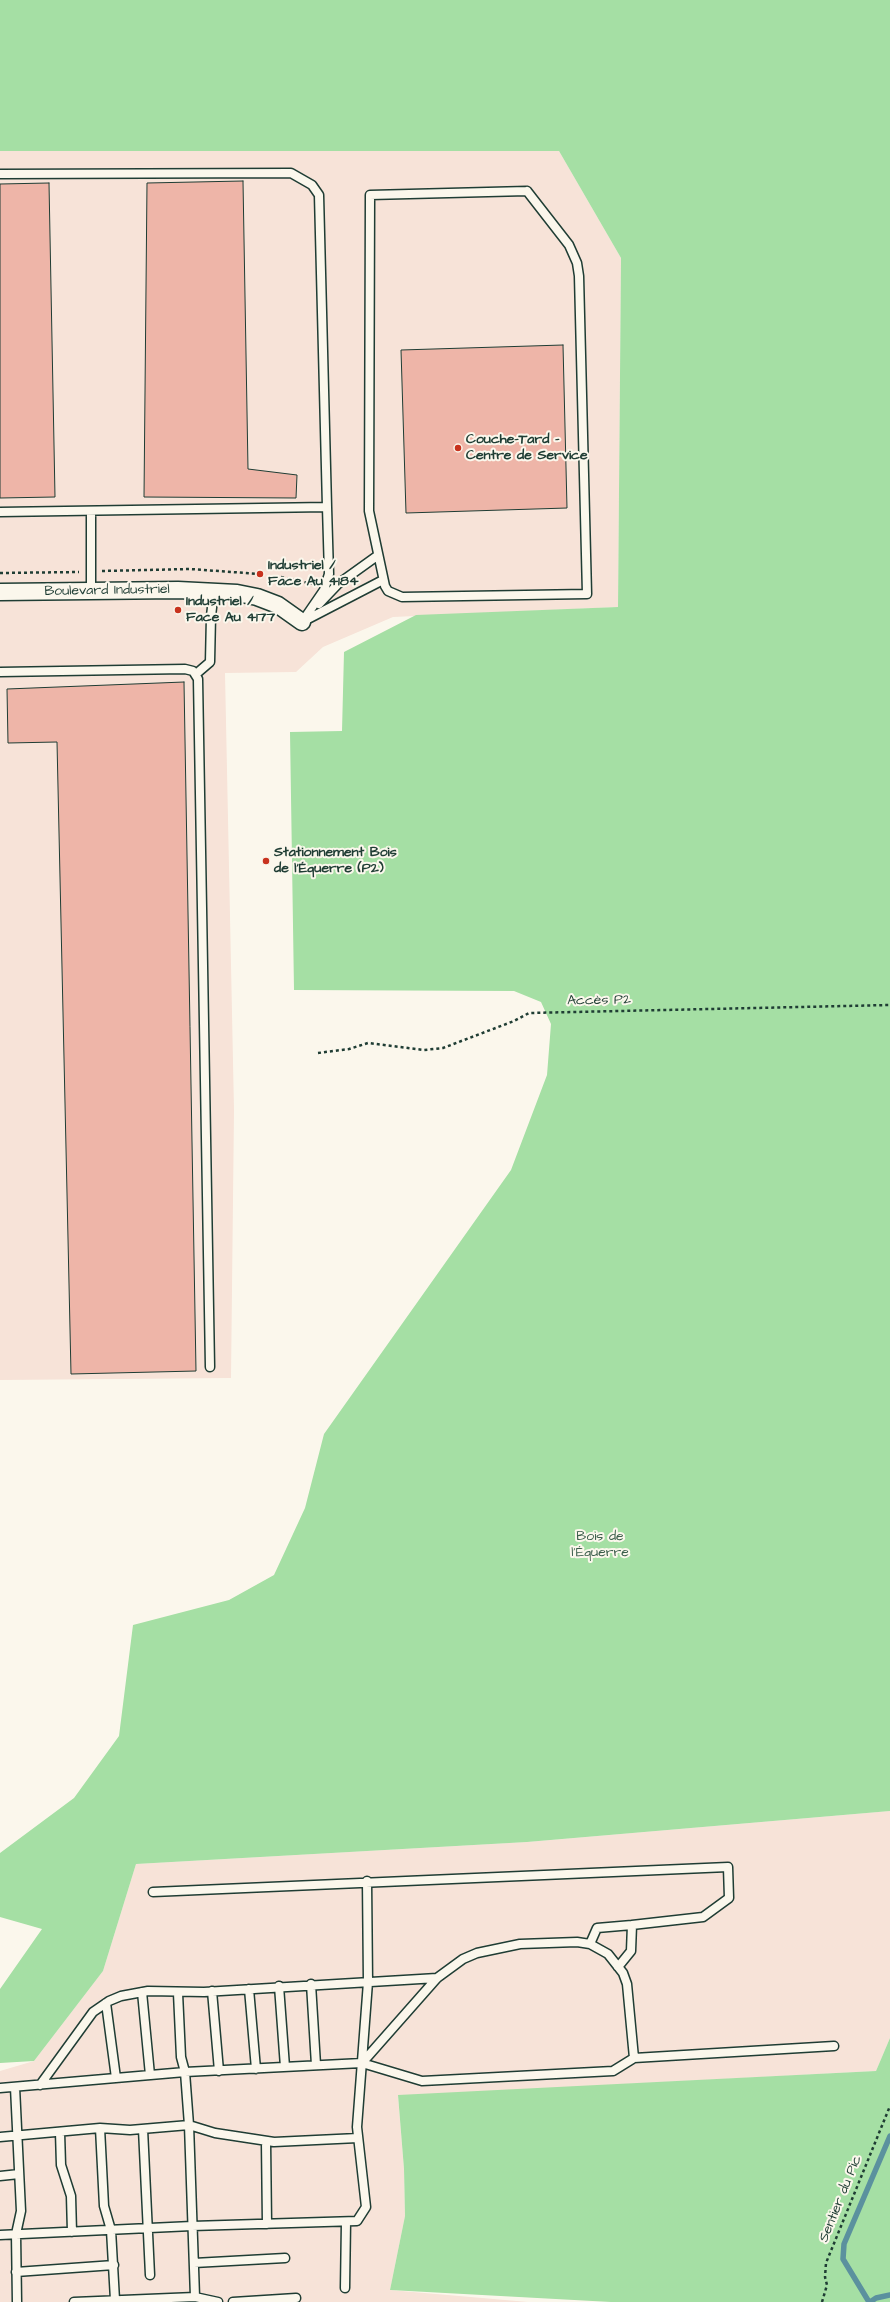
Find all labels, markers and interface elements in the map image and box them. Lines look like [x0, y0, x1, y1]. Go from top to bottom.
place label: Couche-Tard - Centre de Service [466, 432, 588, 464]
marker: Couche-Tard - Centre de Service [453, 443, 463, 453]
place label: Industriel / Face Au 4184 [268, 558, 358, 590]
marker: Industriel / Face Au 4184 [255, 569, 265, 579]
street label: Boulevard Industriel [44, 582, 170, 600]
place label: Industriel / Face Au 4177 [186, 594, 275, 626]
marker: Industriel / Face Au 4177 [173, 605, 183, 615]
place label: Stationnement Bois de l'Équerre (P2) [274, 845, 397, 878]
marker: Stationnement Bois de l'Équerre (P2) [261, 856, 271, 866]
street label: Accès P2 [567, 992, 631, 1010]
park label: Bois de l'Équerre [571, 1529, 629, 1562]
street label: Sentier du Pic [816, 2153, 866, 2245]

